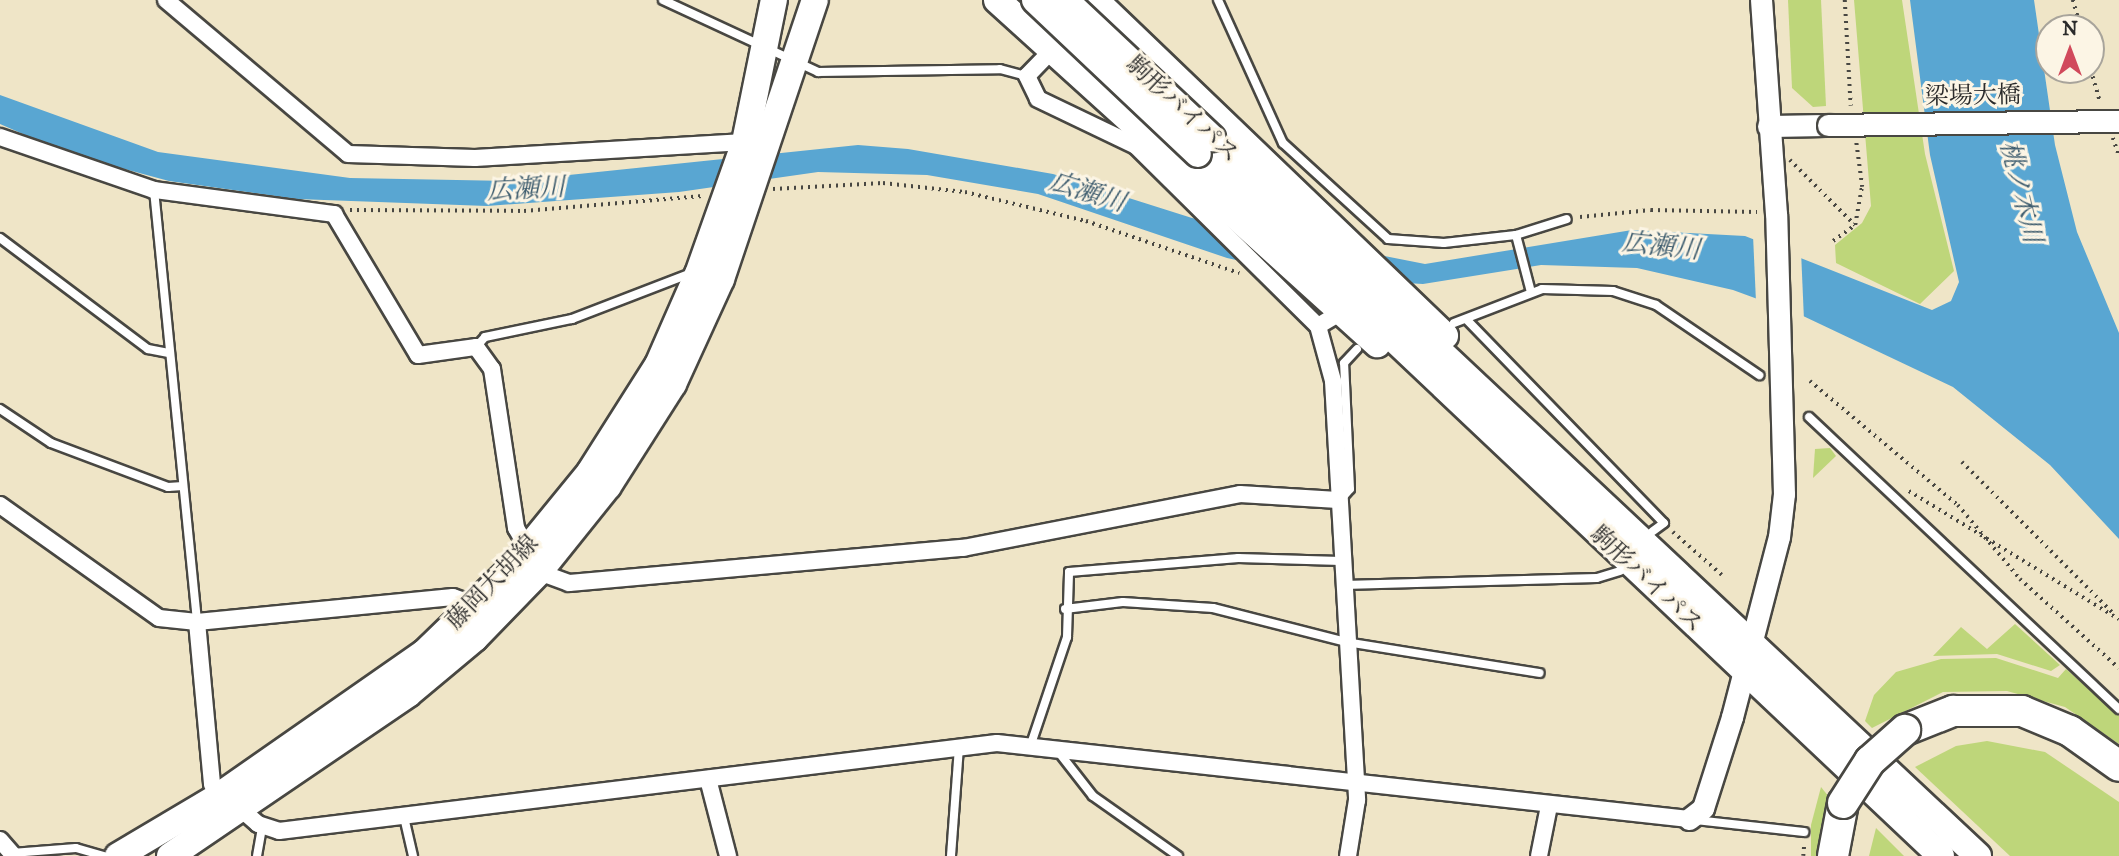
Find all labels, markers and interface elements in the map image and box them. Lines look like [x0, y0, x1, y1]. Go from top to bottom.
north arrow [2035, 14, 2105, 84]
text: N [2062, 18, 2078, 41]
street label: 駒形バイパス [1120, 50, 1244, 170]
street label: 梁場大橋 [1925, 82, 2021, 112]
water label: 桃ノ木川 [1992, 138, 2048, 246]
water label: 広瀬川 [1045, 167, 1129, 219]
water label: 広瀬川 [486, 172, 566, 208]
water label: 広瀬川 [1621, 227, 1701, 267]
street label: 駒形バイパス [1584, 520, 1708, 640]
street label: 藤岡大胡線 [441, 530, 545, 636]

